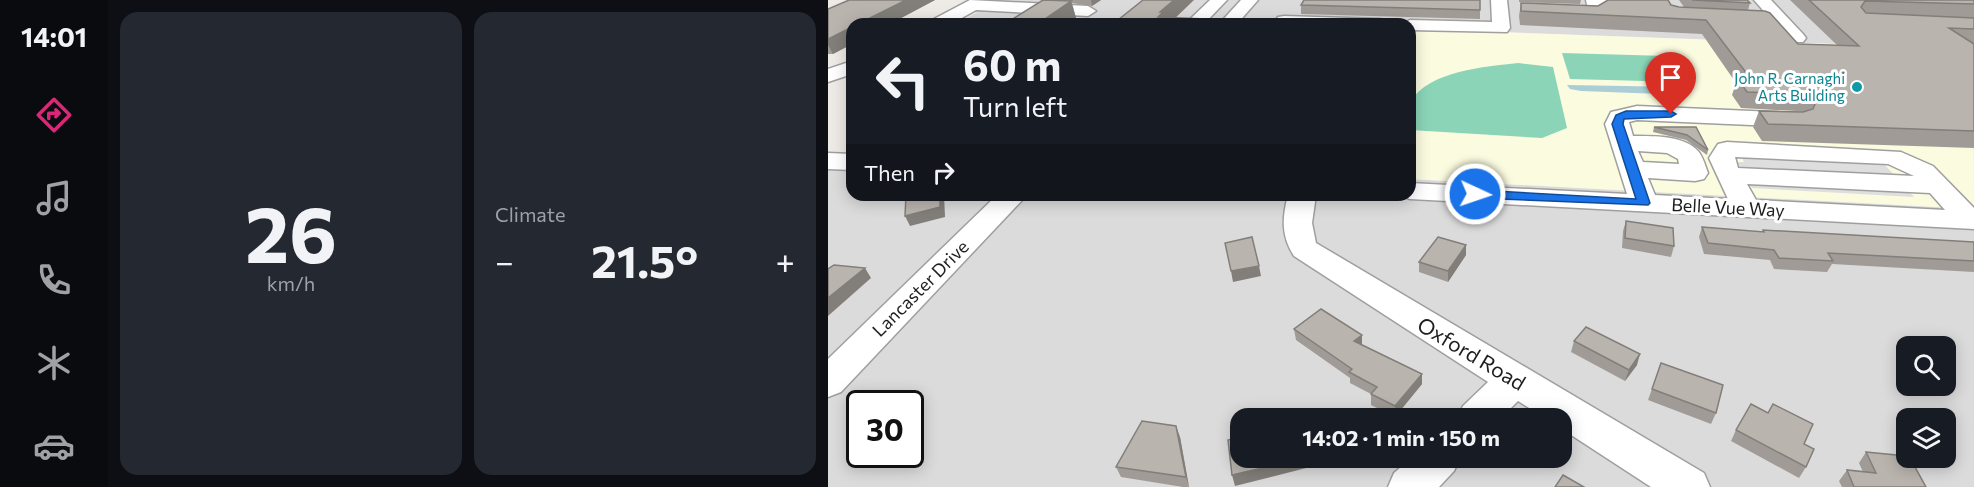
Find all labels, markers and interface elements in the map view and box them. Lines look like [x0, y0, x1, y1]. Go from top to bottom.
text: 14:01 [21, 20, 87, 53]
text: 60 m [963, 38, 1062, 90]
icon: left [864, 42, 942, 120]
pin [1645, 52, 1696, 114]
icon: arrive [1654, 61, 1687, 94]
place label: John R. Carnaghi Arts Building [1734, 69, 1845, 104]
marker: John R. Carnaghi Arts Building [1850, 80, 1864, 94]
text: Turn left [963, 90, 1067, 123]
icon: directions [33, 94, 75, 136]
icon: right [927, 156, 960, 189]
text: Then [864, 159, 915, 186]
position arrow [1443, 162, 1507, 226]
icon: music [33, 177, 75, 219]
text: 26 [245, 184, 337, 279]
street label: Belle Vue Way [1671, 193, 1785, 221]
text: Climate [495, 202, 565, 226]
text: 21.5° [591, 232, 698, 287]
street label: Lancaster Drive [867, 235, 973, 341]
text: − [495, 240, 514, 281]
text: + [776, 240, 795, 281]
icon: phone [33, 259, 75, 301]
text: km/h [267, 271, 315, 295]
street label: Oxford Road [1413, 311, 1531, 395]
map controls [1896, 336, 1956, 468]
button: search [1896, 336, 1956, 396]
icon: climate [33, 342, 75, 384]
speed limit sign: 30 [846, 390, 924, 468]
button: layers [1896, 408, 1956, 468]
text: 14:02 · 1 min · 150 m [1302, 424, 1500, 451]
icon: car [33, 425, 75, 467]

